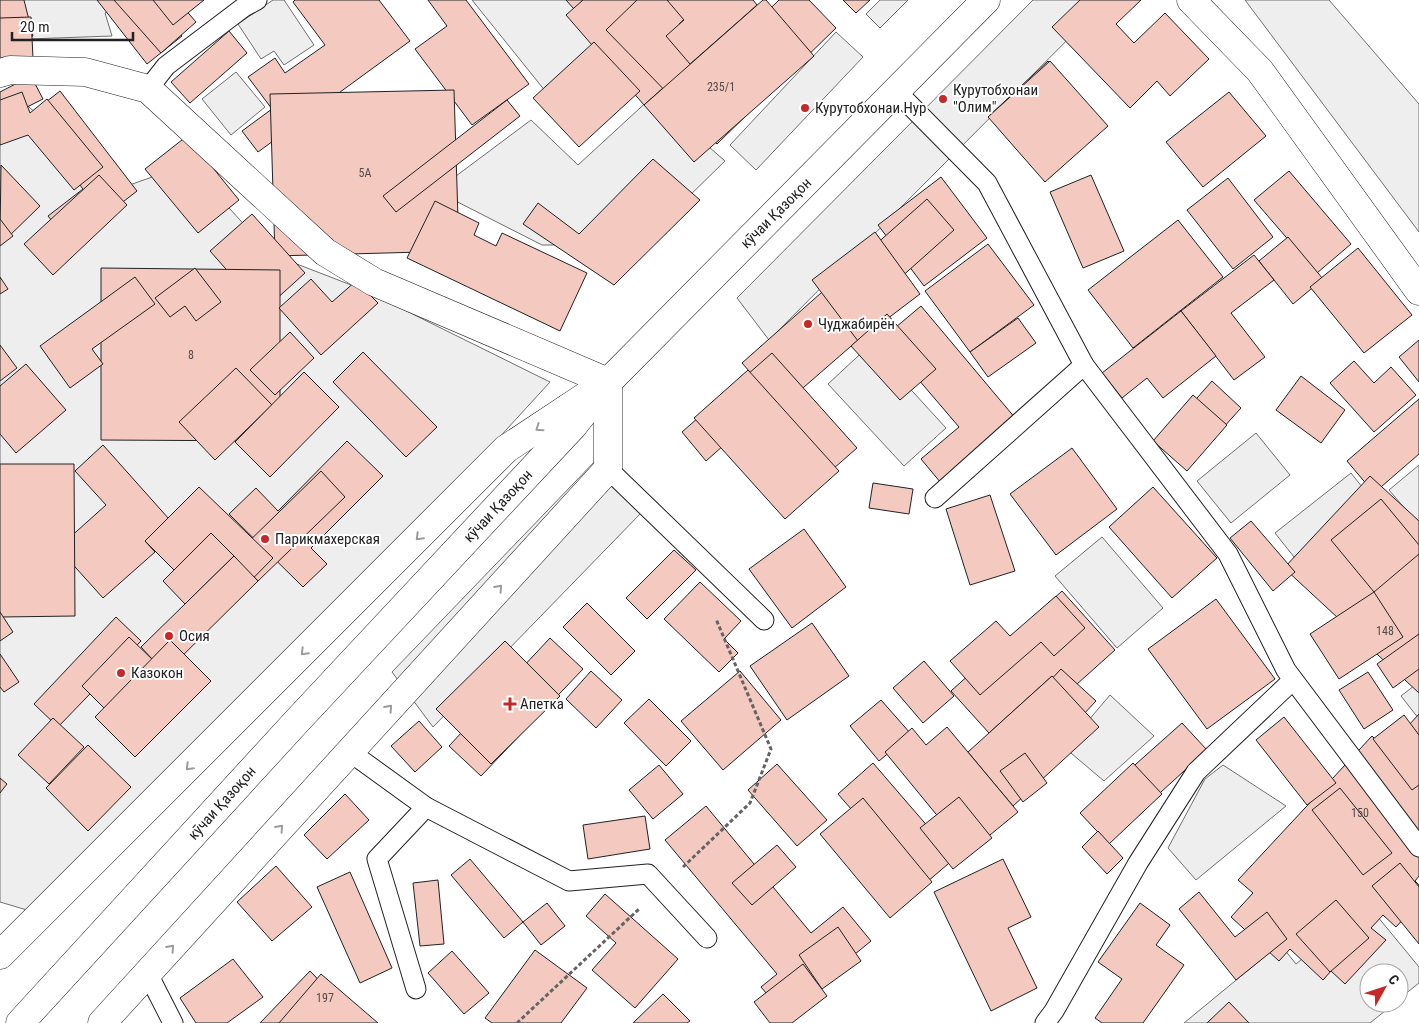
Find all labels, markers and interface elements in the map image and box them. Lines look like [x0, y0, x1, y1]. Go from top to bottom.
scale bar [12, 10, 134, 42]
text: 20 m [20, 18, 50, 36]
house number: 235/1 [707, 80, 735, 94]
place label: Курутобхонаи "Олим" [953, 81, 1038, 116]
marker: Курутобхонаи "Олим" [937, 93, 949, 105]
place label: Курутобхонаи Нур [815, 99, 927, 117]
marker: Курутобхонаи Нур [799, 102, 811, 114]
house number: 5А [359, 166, 372, 180]
street label: кӯчаи Қазоқон [737, 174, 815, 252]
place label: Чуджабирён [818, 315, 895, 333]
marker: Чуджабирён [802, 318, 814, 330]
house number: 8 [188, 348, 194, 362]
one-way arrow [535, 422, 544, 431]
street label: кӯчаи Қазоқон [460, 466, 536, 546]
place label: Парикмахерская [275, 530, 380, 548]
one-way arrow [415, 531, 424, 540]
marker: Парикмахерская [259, 533, 271, 545]
one-way arrow [493, 585, 502, 594]
house number: 148 [1376, 624, 1394, 638]
place label: Осия [179, 627, 210, 645]
marker: Осия [163, 630, 175, 642]
one-way arrow [301, 646, 310, 655]
place label: Казокон [131, 664, 183, 682]
marker: Казокон [115, 667, 127, 679]
place label: Апетка [520, 695, 564, 713]
marker: Апетка [504, 698, 516, 710]
one-way arrow [383, 705, 392, 714]
one-way arrow [186, 761, 195, 770]
street label: кӯчаи Қазоқон [184, 763, 260, 843]
house number: 150 [1351, 806, 1369, 820]
one-way arrow [274, 825, 283, 834]
one-way arrow [165, 945, 174, 954]
north arrow [1359, 963, 1409, 1013]
text: С [1385, 971, 1403, 988]
house number: 197 [316, 991, 334, 1005]

